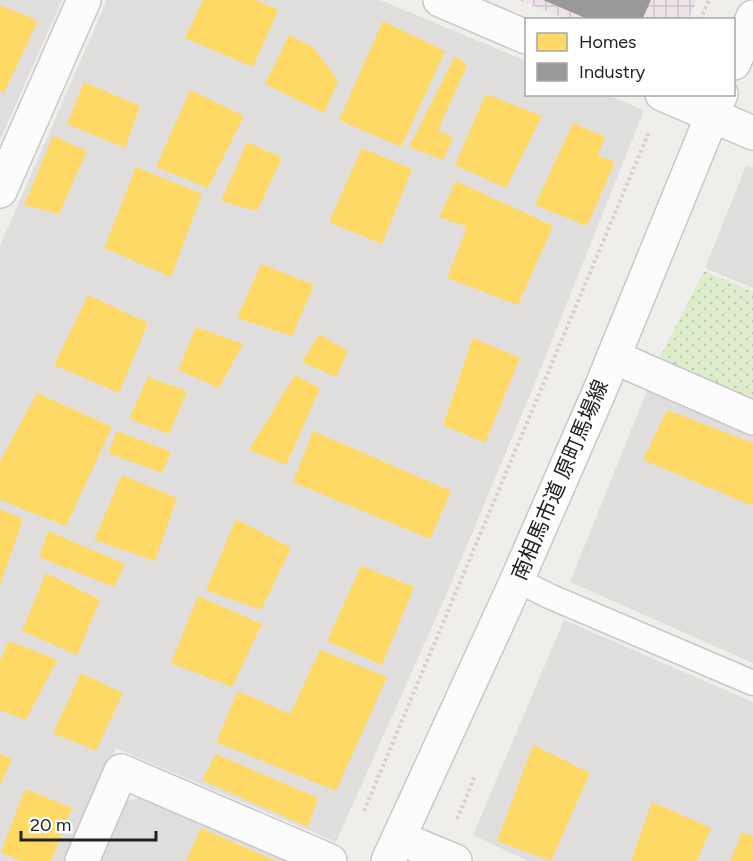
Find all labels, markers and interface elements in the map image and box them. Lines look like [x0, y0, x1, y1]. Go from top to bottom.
legend [525, 18, 735, 96]
text: Homes [579, 31, 637, 53]
text: Industry [579, 61, 646, 83]
street label: 南相馬市道 原町馬場線 [506, 376, 613, 584]
scale bar [21, 804, 156, 842]
text: 20 m [30, 814, 71, 836]

